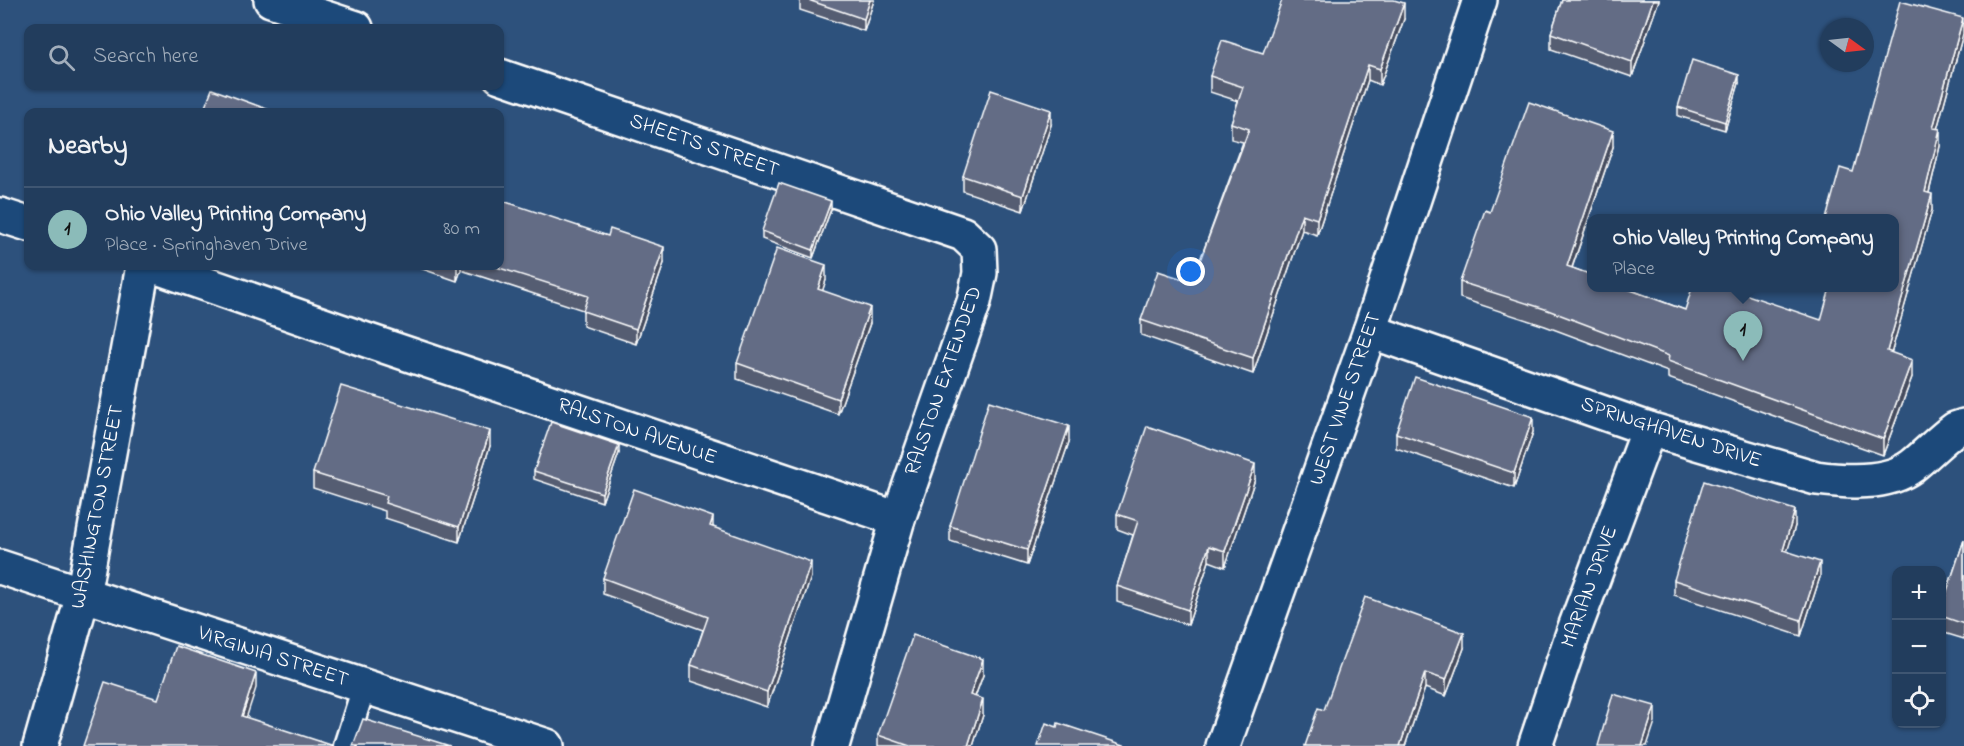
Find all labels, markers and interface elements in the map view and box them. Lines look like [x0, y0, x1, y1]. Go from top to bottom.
north arrow [1820, 18, 1874, 72]
search box [24, 24, 504, 90]
icon: search [45, 41, 78, 74]
text: Search here [93, 41, 198, 73]
street label: SHEETS STREET [625, 106, 783, 186]
text: Nearby [48, 128, 127, 166]
text: Ohio Valley Printing Company [105, 199, 366, 231]
popup [1587, 214, 1899, 292]
text: 1 [64, 215, 71, 244]
text: 80 m [443, 215, 480, 244]
text: Ohio Valley Printing Company [1612, 223, 1874, 255]
text: Place · Springhaven Drive [105, 231, 307, 260]
text: Place [1612, 255, 1655, 284]
your location [1176, 257, 1205, 286]
street label: RALSTON EXTENDED [898, 282, 990, 480]
street label: WEST VINE STREET [1302, 308, 1390, 490]
pin: 1 [1724, 312, 1762, 361]
street label: SPRINGHAVEN DRIVE [1577, 390, 1765, 476]
street label: RALSTON AVENUE [553, 391, 721, 473]
street label: WASHINGTON STREET [64, 403, 132, 611]
street label: MARIAN DRIVE [1554, 522, 1626, 652]
map controls [1892, 566, 1946, 728]
button: + [1892, 566, 1946, 620]
street label: VIRGINIA STREET [193, 618, 352, 695]
button: − [1892, 620, 1946, 674]
button: locate [1892, 674, 1946, 728]

